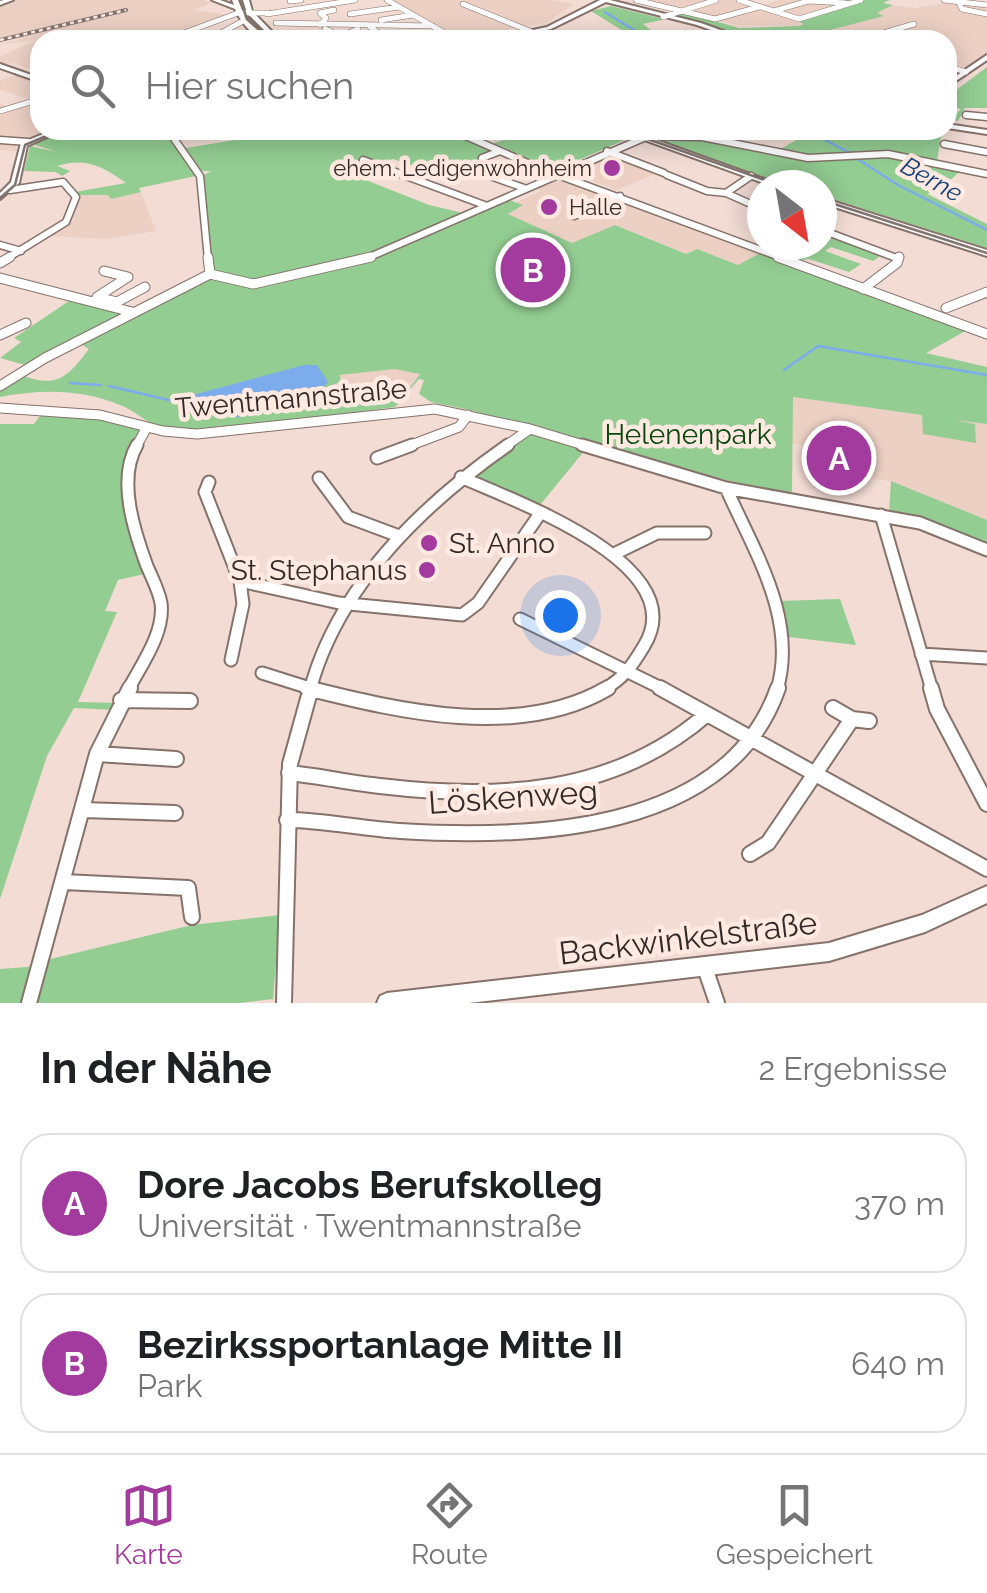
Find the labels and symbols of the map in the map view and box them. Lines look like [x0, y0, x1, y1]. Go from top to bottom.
water label: Berne [896, 150, 968, 208]
place label: ehem. Ledigenwohnheim [333, 155, 592, 181]
marker: ehem. Ledigenwohnheim [601, 157, 623, 179]
north arrow [747, 170, 837, 260]
place label: Halle [569, 194, 622, 220]
marker: Halle [538, 196, 560, 218]
pin: B [500, 232, 566, 308]
street label: Twentmannstraße [174, 372, 408, 425]
park label: Helenenpark [604, 418, 772, 451]
pin: A [806, 420, 872, 496]
place label: St. Anno [449, 527, 555, 560]
marker: St. Anno [418, 532, 440, 554]
place label: St. Stephanus [231, 554, 407, 587]
marker: St. Stephanus [416, 559, 438, 581]
your location [535, 590, 586, 641]
street label: Löskenweg [427, 772, 599, 821]
street label: Backwinkelstraße [557, 903, 819, 972]

